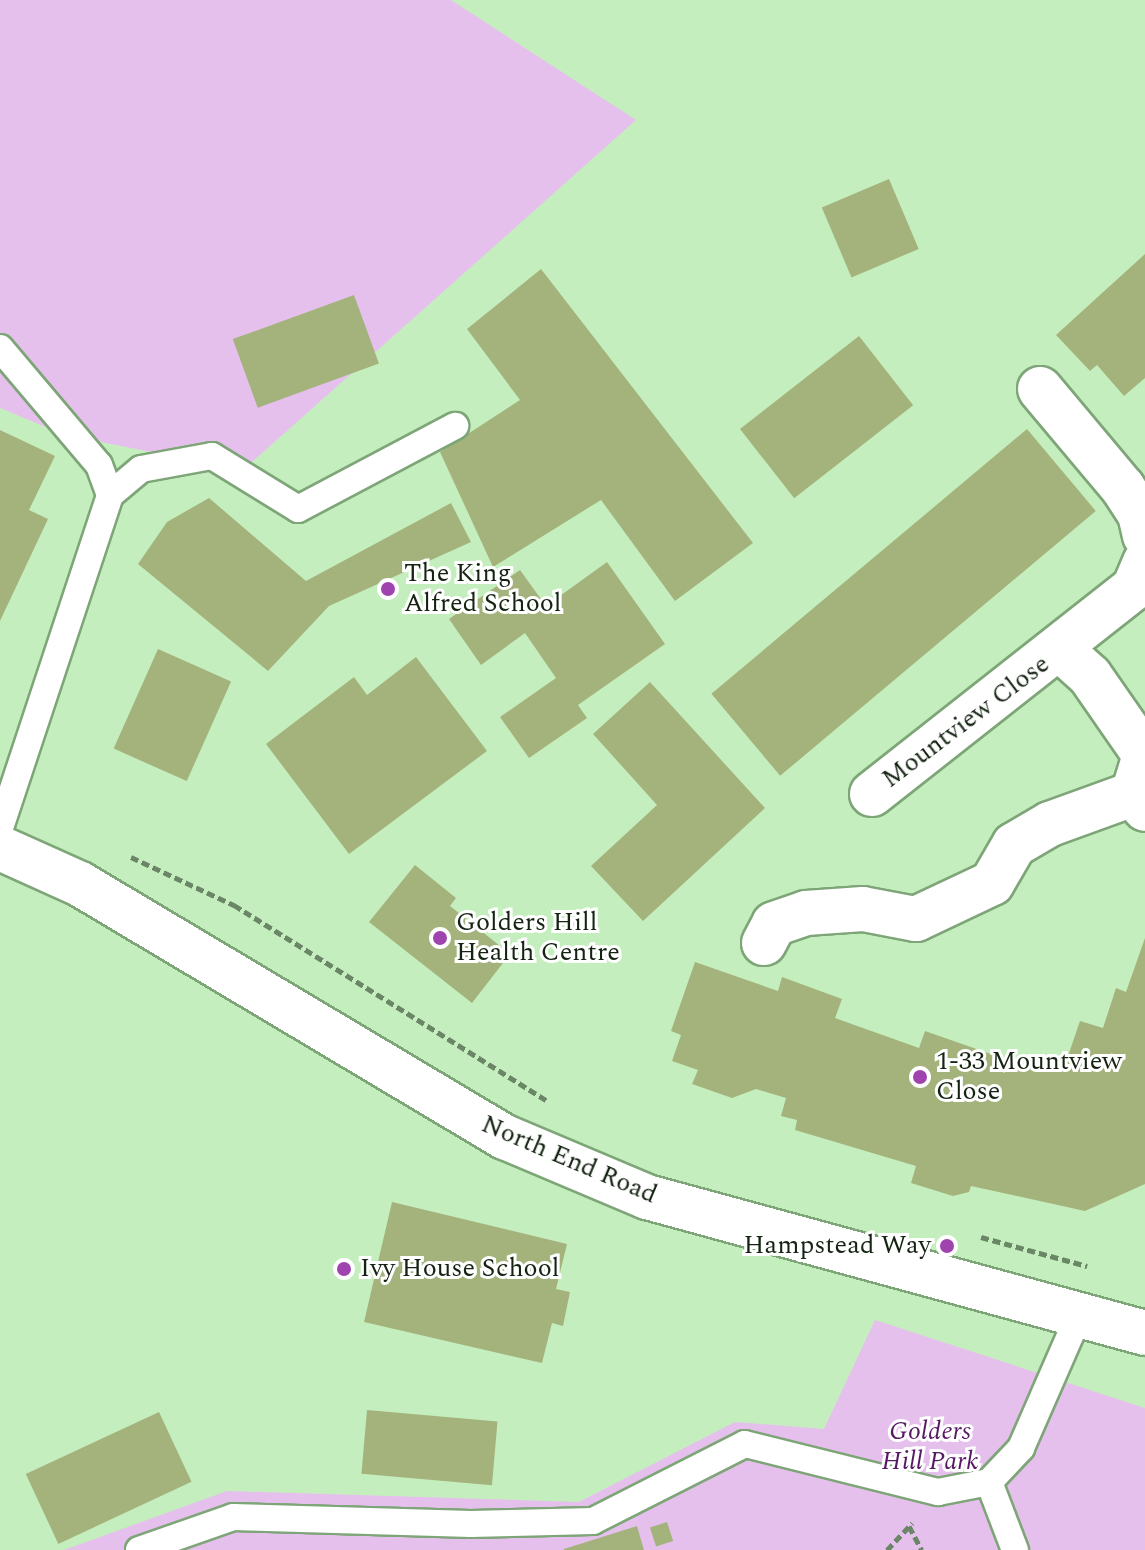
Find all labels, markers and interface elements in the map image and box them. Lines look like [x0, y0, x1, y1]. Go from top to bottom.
place label: The King Alfred School [404, 558, 561, 620]
marker: The King Alfred School [379, 580, 397, 598]
street label: Mountview Close [876, 649, 1056, 795]
place label: Golders Hill Health Centre [456, 907, 620, 968]
marker: Golders Hill Health Centre [431, 929, 449, 947]
place label: 1-33 Mountview Close [936, 1046, 1122, 1108]
marker: 1-33 Mountview Close [911, 1068, 929, 1086]
street label: North End Road [477, 1109, 661, 1211]
place label: Hampstead Way [743, 1230, 931, 1262]
marker: Hampstead Way [938, 1237, 956, 1255]
place label: Ivy House School [360, 1253, 559, 1285]
marker: Ivy House School [335, 1260, 353, 1278]
park label: Golders Hill Park [882, 1416, 978, 1478]

